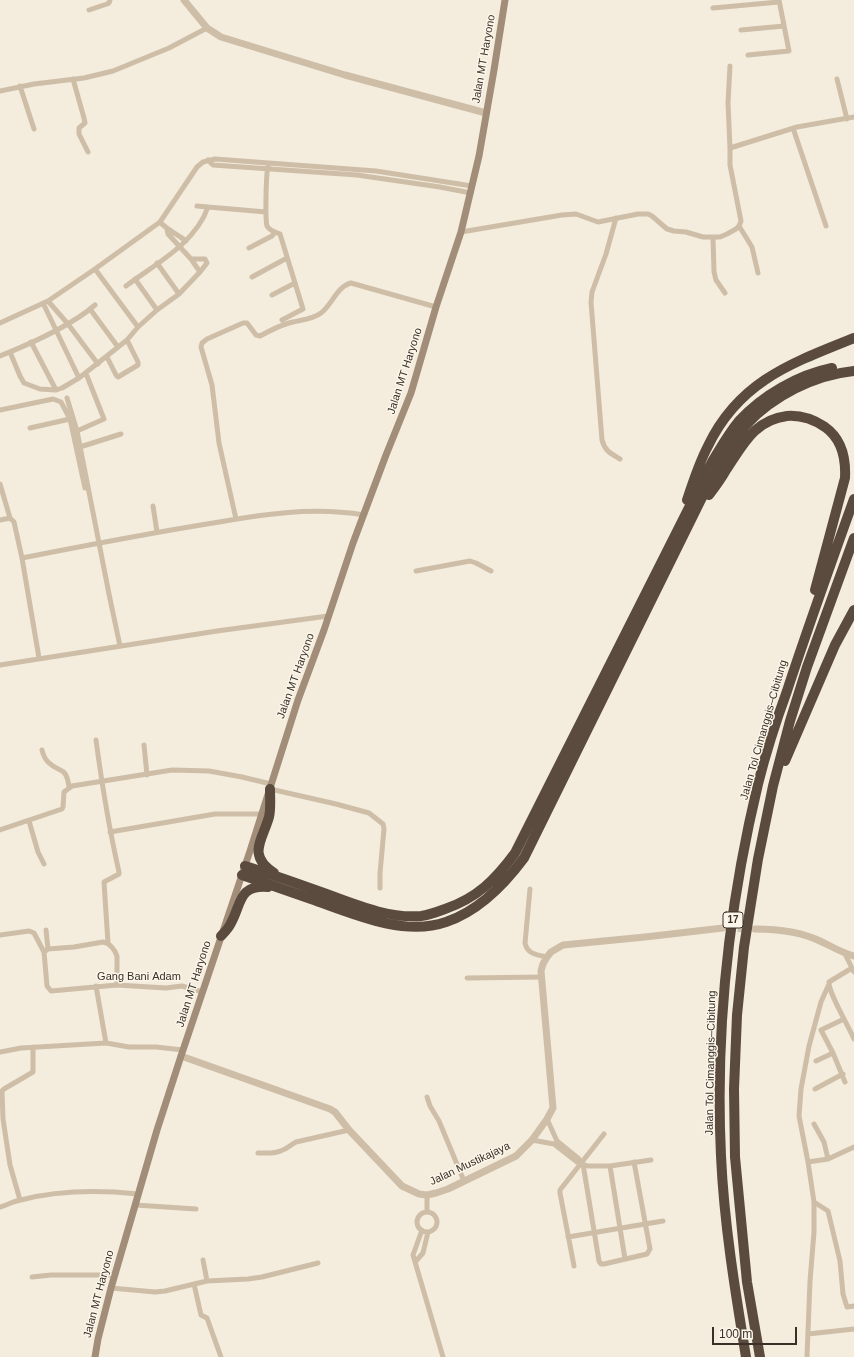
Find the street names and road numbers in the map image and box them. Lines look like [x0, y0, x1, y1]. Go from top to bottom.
street label: Jalan MT Haryono [470, 14, 498, 104]
street label: Jalan MT Haryono [385, 326, 425, 416]
street label: Jalan MT Haryono [274, 632, 318, 720]
street label: Jalan Tol Cimanggis–Cibitung [738, 659, 790, 801]
road number: 17 [723, 912, 743, 928]
street label: Jalan MT Haryono [174, 939, 214, 1029]
street label: Gang Bani Adam [97, 970, 181, 984]
street label: Jalan Tol Cimanggis–Cibitung [703, 990, 719, 1136]
street label: Jalan Mustikajaya [428, 1140, 512, 1188]
street label: Jalan MT Haryono [81, 1249, 117, 1339]

